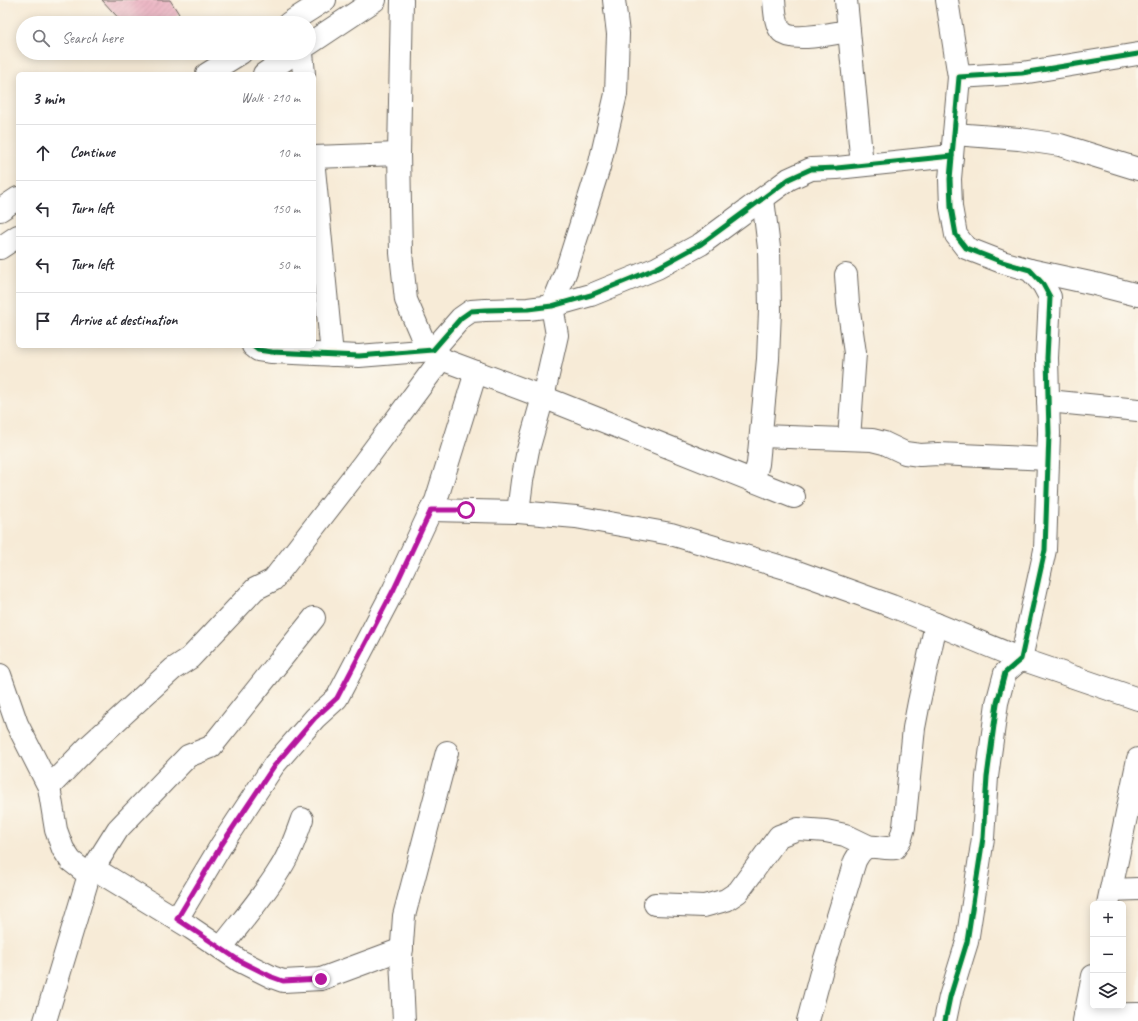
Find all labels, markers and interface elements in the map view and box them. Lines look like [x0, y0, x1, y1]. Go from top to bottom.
search box [16, 16, 316, 60]
icon: search [30, 27, 52, 49]
text: Search here [62, 29, 123, 48]
text: 3 min [32, 88, 65, 109]
text: Walk · 210 m [241, 90, 300, 106]
icon: ahead [32, 142, 54, 164]
text: Continue [70, 143, 115, 162]
text: 10 m [278, 145, 300, 161]
icon: left [32, 198, 54, 220]
text: Turn left [70, 199, 113, 218]
text: 150 m [272, 201, 300, 217]
icon: left [32, 254, 54, 276]
text: Turn left [70, 255, 113, 274]
text: 50 m [278, 257, 300, 273]
icon: arrive [32, 310, 54, 332]
text: Arrive at destination [70, 311, 177, 330]
route start [457, 501, 475, 519]
map controls [1090, 901, 1126, 1009]
button: + [1090, 901, 1126, 937]
button: − [1090, 937, 1126, 973]
route end [312, 970, 330, 988]
button: layers [1090, 973, 1126, 1009]

